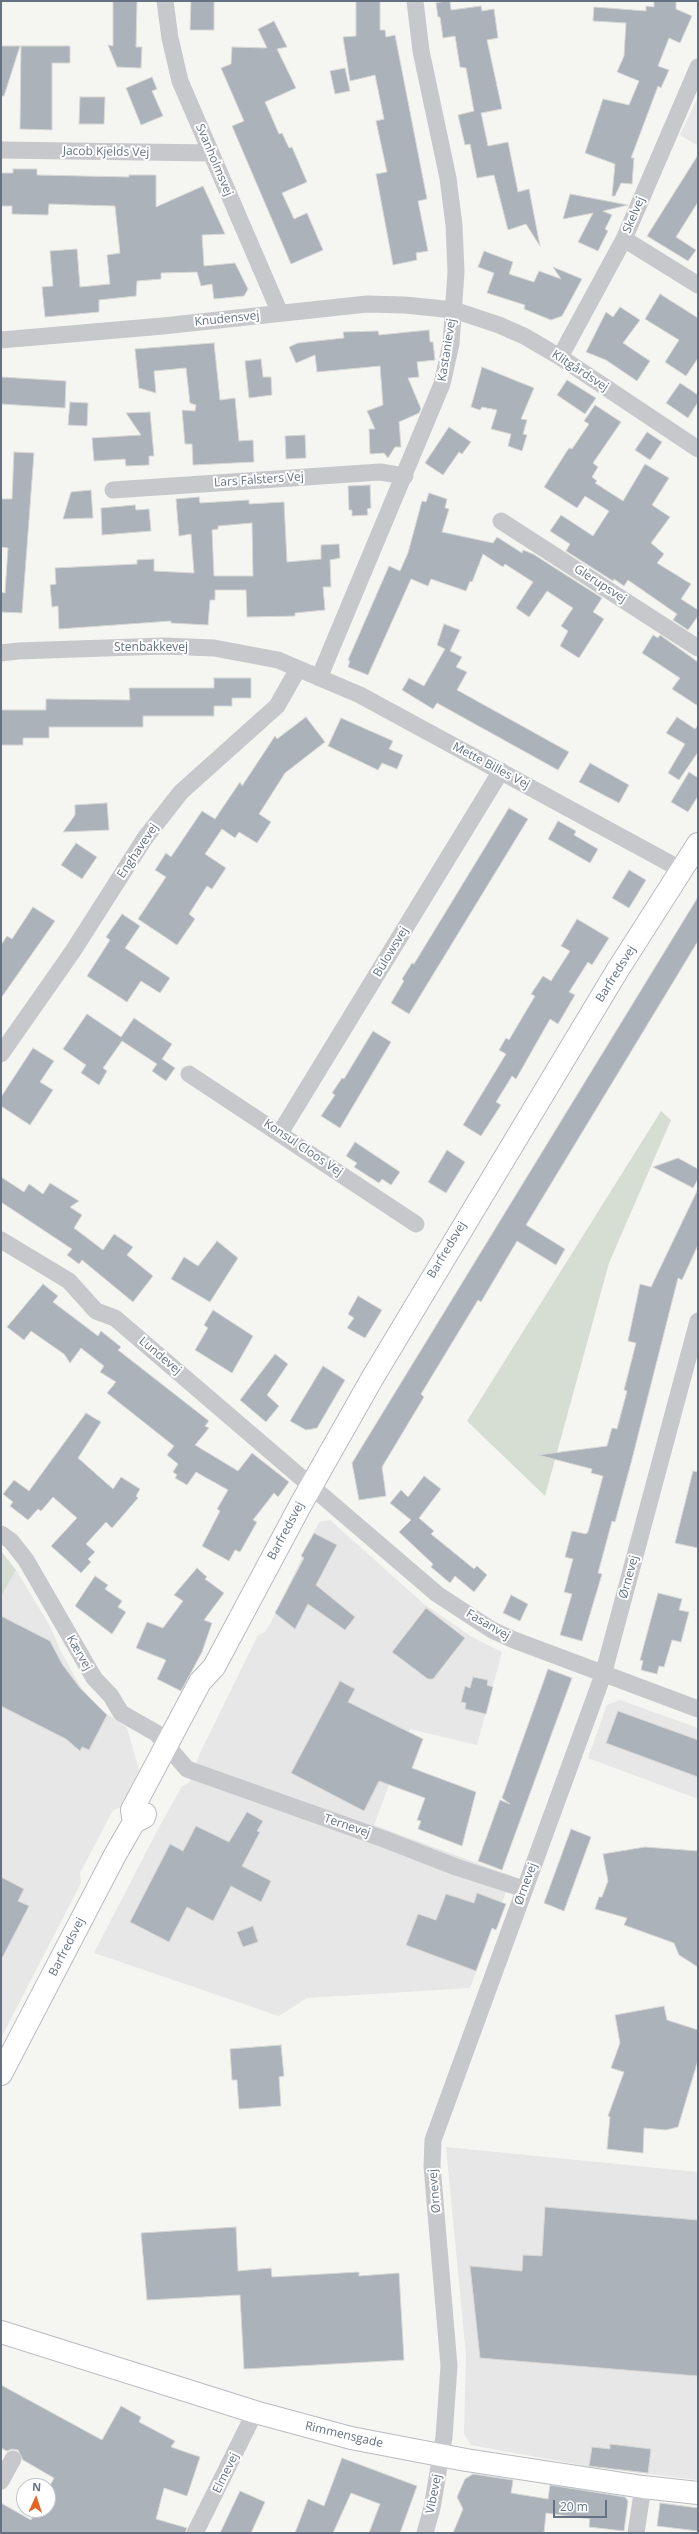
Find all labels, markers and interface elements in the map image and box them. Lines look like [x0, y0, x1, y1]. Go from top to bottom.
street label: Svanholmsvej [192, 122, 236, 198]
street label: Jacob Kjelds Vej [63, 144, 149, 160]
street label: Skelvej [620, 195, 648, 235]
street label: Knudensvej [194, 308, 260, 330]
street label: Kastanievej [435, 317, 459, 383]
street label: Klitgårdsvej [549, 347, 611, 395]
street label: Lars Falsters Vej [214, 470, 304, 490]
street label: Glerupsvej [571, 562, 629, 606]
street label: Stenbakkevej [114, 641, 188, 655]
street label: Mette Billes Vej [450, 740, 532, 792]
street label: Enghavevej [114, 821, 162, 881]
street label: Bülowsvej [370, 924, 412, 980]
street label: Barfredsvej [593, 943, 639, 1005]
street label: Konsul Cloos Vej [261, 1116, 345, 1180]
street label: Barfredsvej [424, 1219, 470, 1281]
street label: Lundevej [136, 1334, 184, 1378]
street label: Barfredsvej [265, 1499, 307, 1563]
street label: Ørnevej [616, 1554, 642, 1600]
street label: Fasanvej [463, 1607, 513, 1643]
street label: Kærvej [63, 1633, 95, 1673]
street label: Ternevej [322, 1811, 372, 1841]
street label: Ørnevej [512, 1861, 540, 1907]
street label: Barfredsvej [46, 1915, 88, 1979]
street label: Ørnevej [426, 2168, 444, 2214]
street label: Rimmensgade [304, 2419, 384, 2451]
street label: Elmevej [210, 2450, 242, 2496]
street label: Vibevej [423, 2473, 445, 2515]
north arrow [16, 2478, 56, 2518]
text: N [32, 2479, 41, 2494]
scale bar [555, 2492, 609, 2518]
text: 20 m [560, 2498, 588, 2515]

